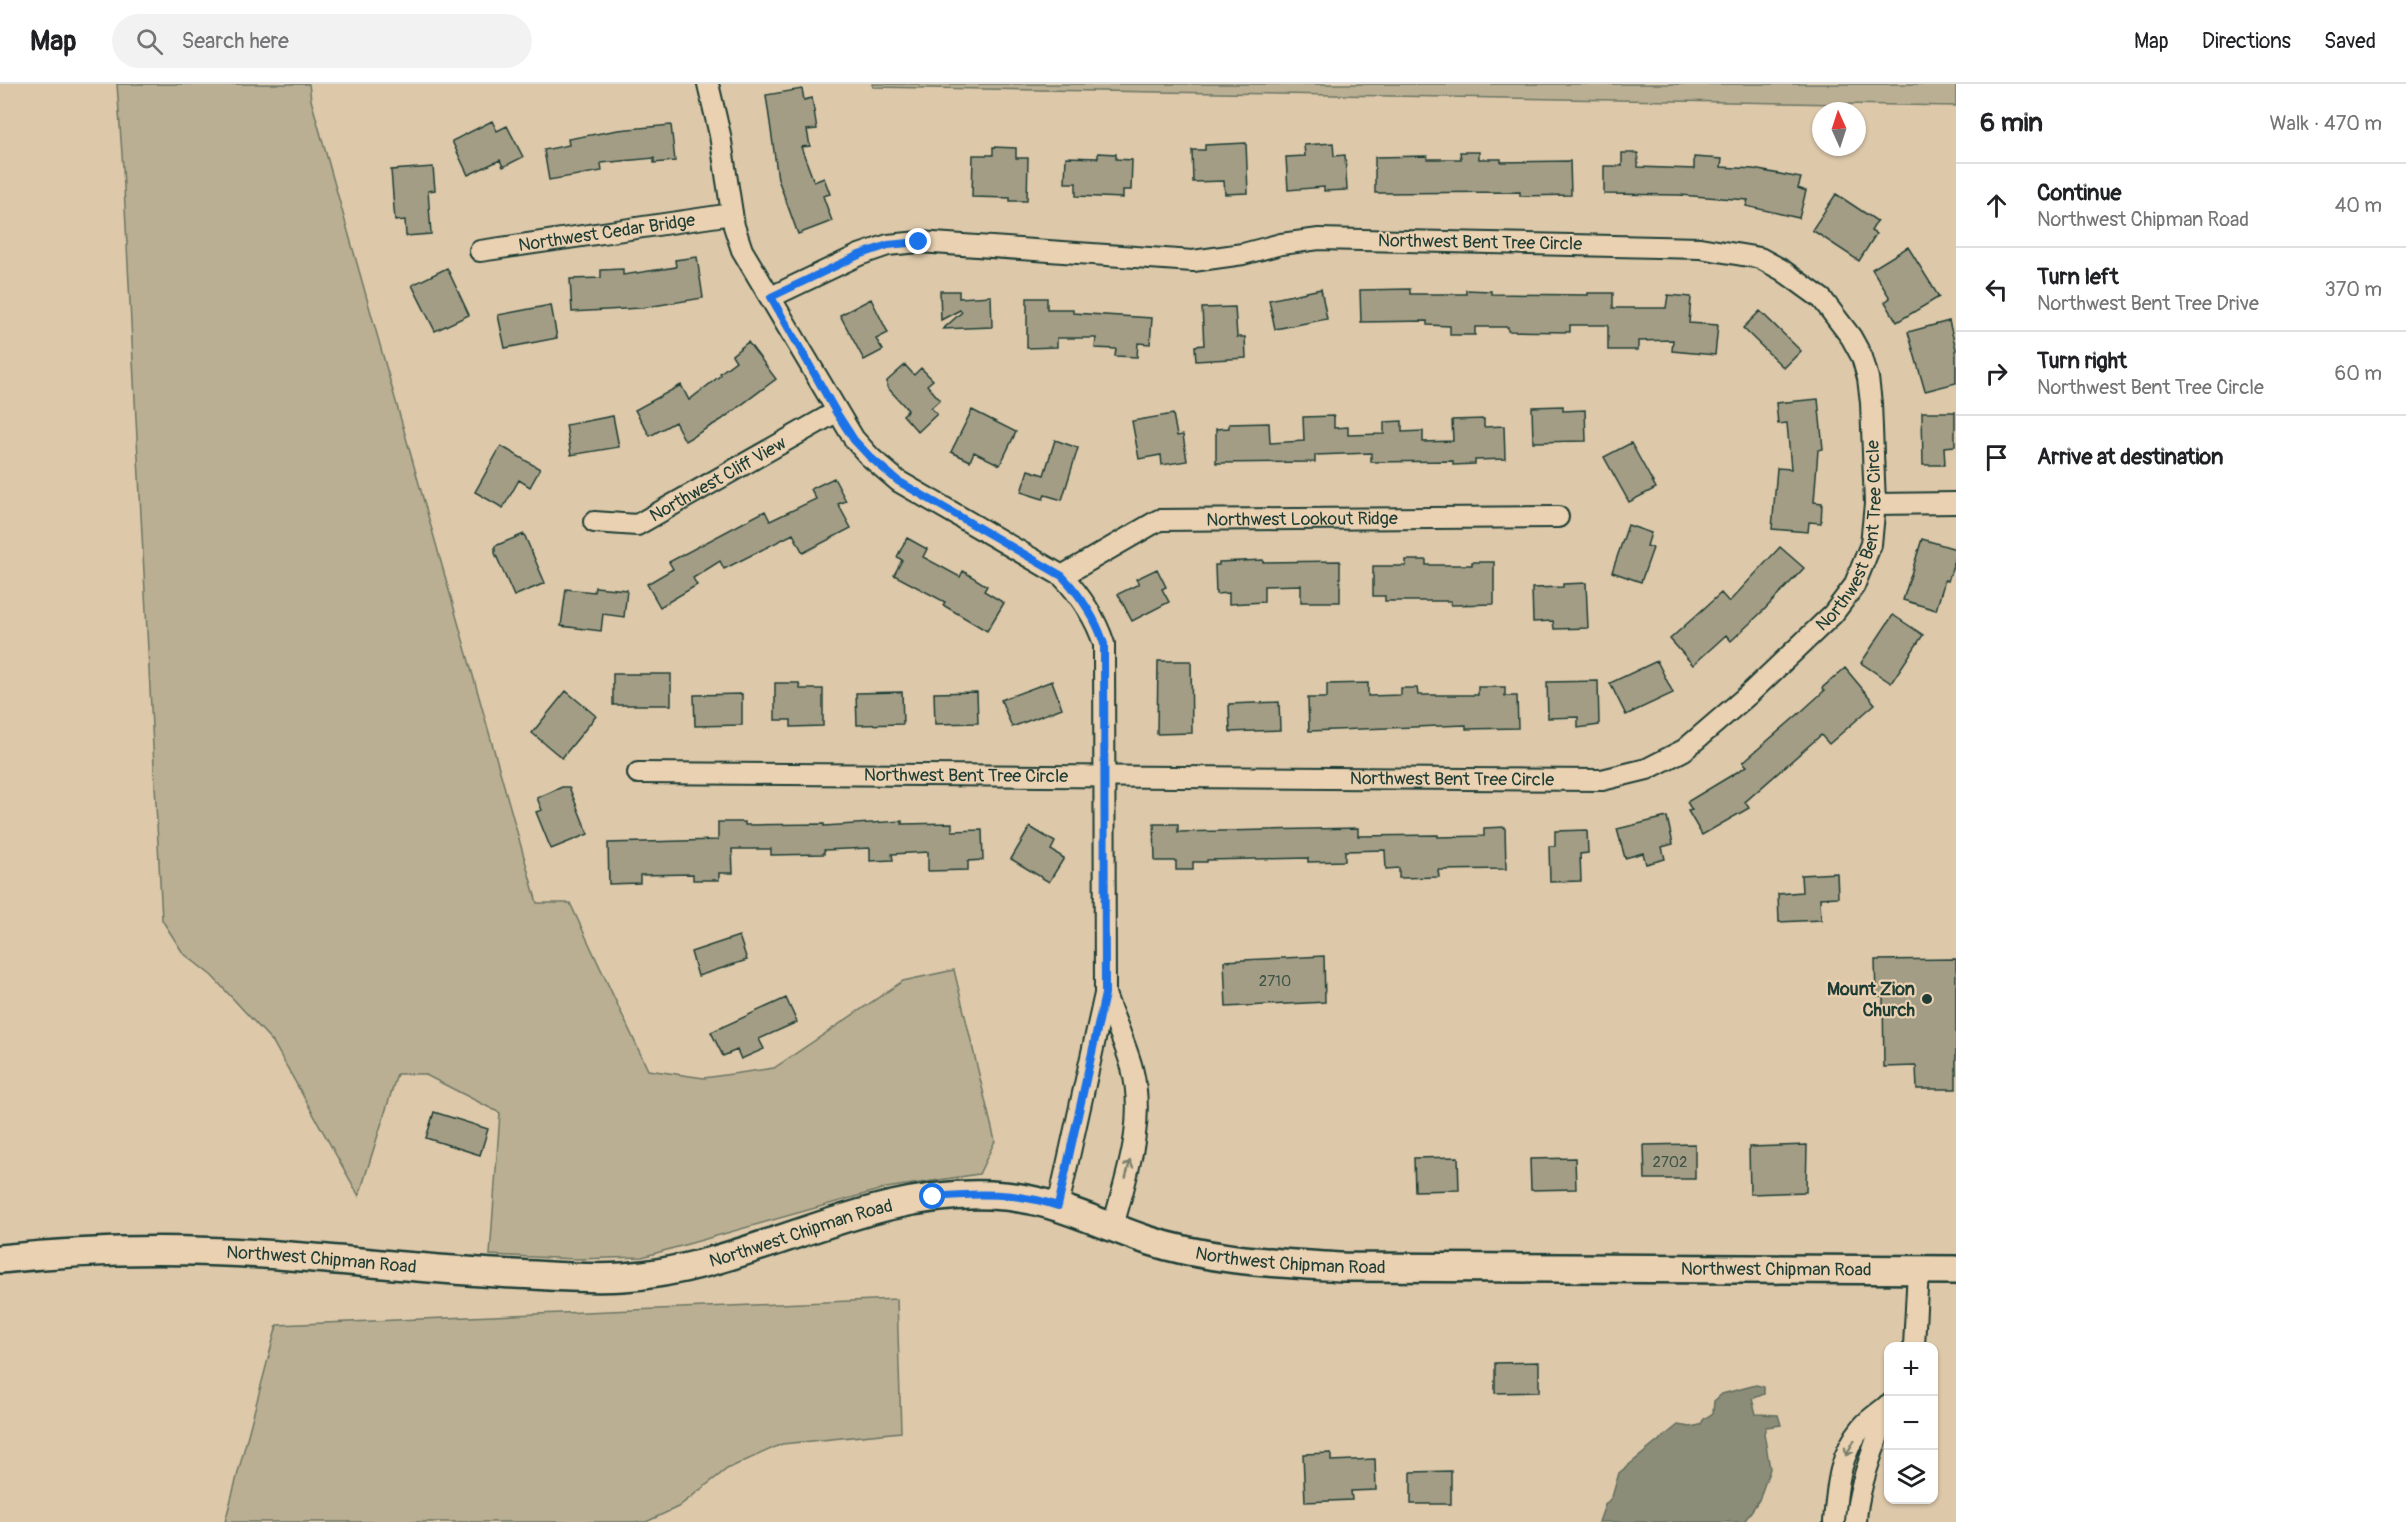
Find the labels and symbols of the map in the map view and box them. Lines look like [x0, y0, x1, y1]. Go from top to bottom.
north arrow [1812, 102, 1866, 156]
street label: Northwest Cedar Bridge [517, 209, 697, 257]
route end [905, 228, 931, 254]
street label: Northwest Bent Tree Circle [1378, 229, 1582, 256]
street label: Northwest Cliff View [646, 432, 790, 527]
street label: Northwest Bent Tree Circle [1811, 439, 1887, 636]
street label: Northwest Lookout Ridge [1206, 507, 1398, 532]
street label: Northwest Bent Tree Circle [864, 764, 1068, 788]
street label: Northwest Bent Tree Circle [1350, 767, 1554, 792]
house number: 2710 [1259, 972, 1291, 991]
place label: Mount Zion Church [1827, 978, 1916, 1022]
marker: Mount Zion Church [1920, 992, 1934, 1006]
house number: 2702 [1653, 1153, 1687, 1172]
one-way arrow [1123, 1160, 1134, 1179]
route start [919, 1183, 945, 1209]
street label: Northwest Chipman Road [707, 1194, 895, 1273]
street label: Northwest Chipman Road [226, 1241, 417, 1279]
street label: Northwest Chipman Road [1193, 1242, 1386, 1279]
street label: Northwest Chipman Road [1681, 1258, 1872, 1282]
one-way arrow [1844, 1439, 1856, 1456]

